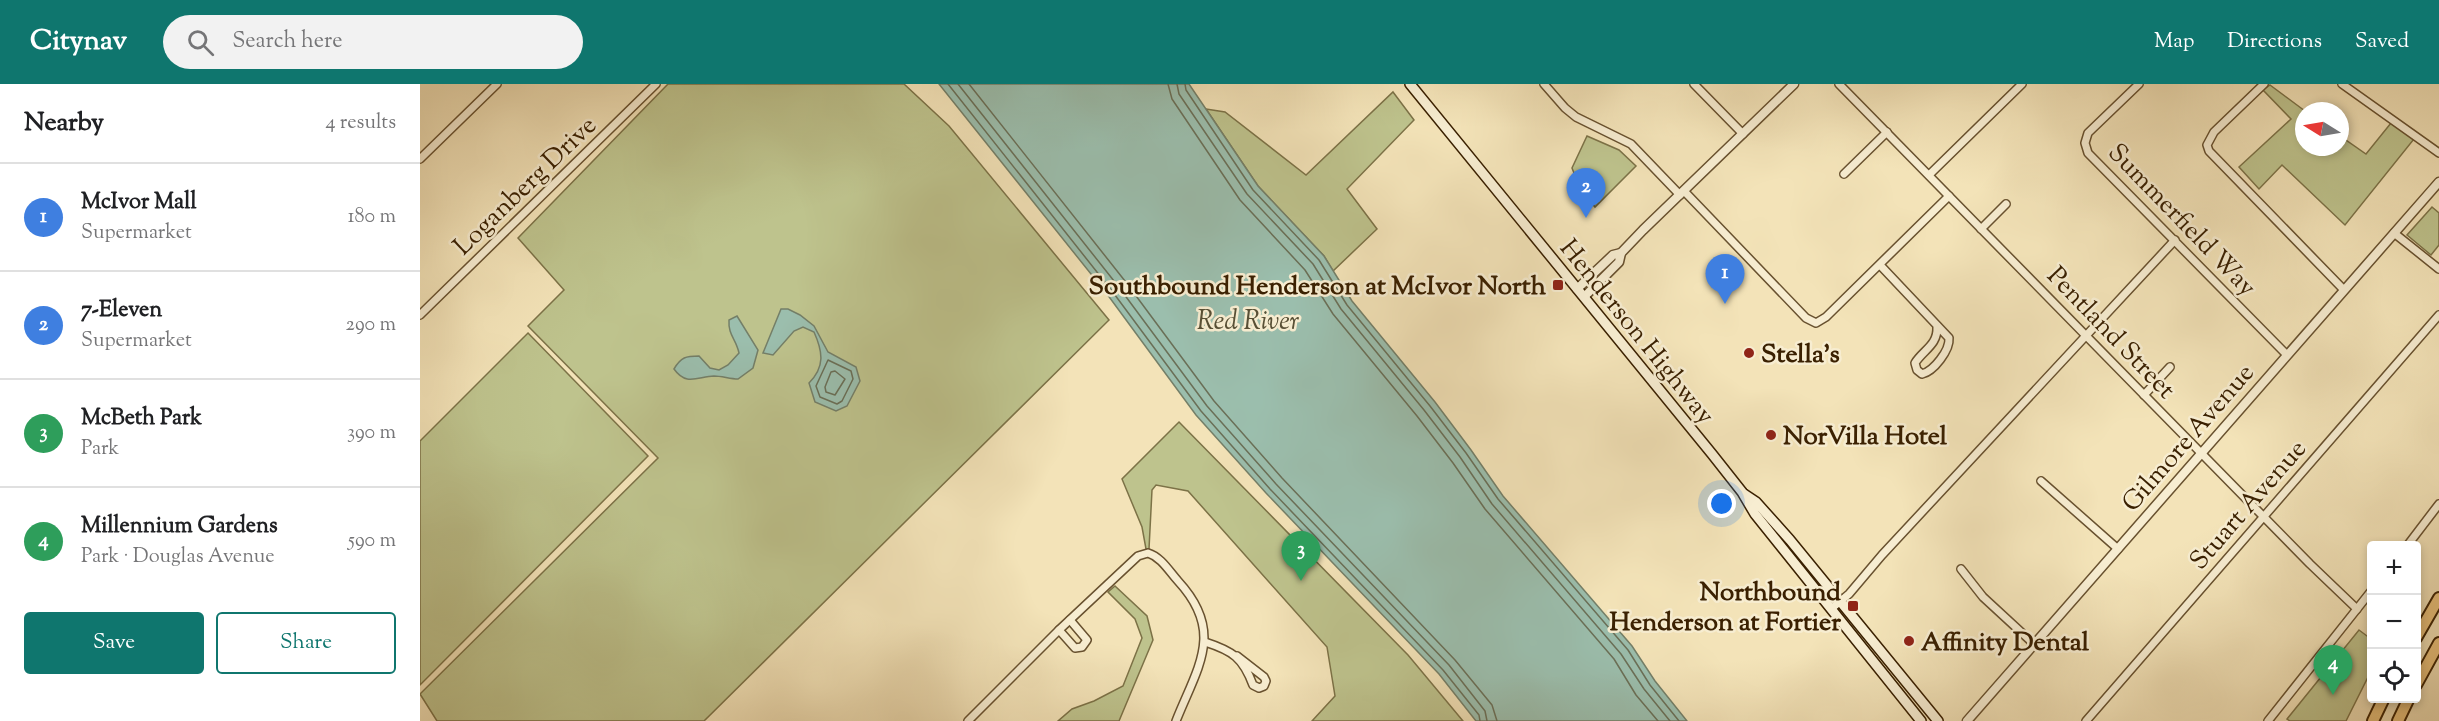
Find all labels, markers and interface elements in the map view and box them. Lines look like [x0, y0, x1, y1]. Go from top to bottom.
search box [163, 15, 583, 69]
text: Citynav [30, 22, 127, 62]
icon: search [184, 26, 217, 59]
text: Search here [232, 26, 343, 58]
text: Map [2154, 27, 2194, 57]
text: Directions [2227, 27, 2322, 57]
text: Saved [2355, 27, 2409, 57]
north arrow [2295, 102, 2349, 156]
text: Nearby [24, 105, 104, 142]
text: 4 results [325, 109, 396, 138]
street label: Loganberg Drive [446, 109, 606, 265]
street label: Summerfield Way [2098, 136, 2264, 306]
pin: 2 [1566, 168, 1606, 218]
text: McIvor Mall [81, 187, 197, 219]
text: 1 [40, 203, 47, 232]
text: 180 m [348, 203, 396, 232]
text: Supermarket [81, 219, 192, 248]
street label: Henderson Highway [1550, 232, 1723, 433]
pin: 1 [1706, 254, 1744, 304]
street label: Pentland Street [2037, 259, 2183, 408]
place label: Southbound Henderson at McIvor North [1088, 269, 1547, 306]
marker: Southbound Henderson at McIvor North [1551, 278, 1565, 292]
text: 7-Eleven [81, 295, 162, 327]
water label: Red River [1197, 303, 1300, 342]
text: 2 [39, 311, 48, 340]
text: 290 m [346, 311, 396, 340]
text: Supermarket [81, 327, 192, 356]
place label: Stella's [1761, 337, 1840, 374]
marker: Stella's [1742, 346, 1756, 360]
street label: Gilmore Avenue [2114, 356, 2264, 521]
text: McBeth Park [81, 403, 202, 435]
text: 3 [39, 419, 48, 448]
text: 390 m [347, 419, 396, 448]
place label: NorVilla Hotel [1783, 419, 1948, 456]
marker: NorVilla Hotel [1764, 428, 1778, 442]
street label: Stuart Avenue [2182, 432, 2316, 579]
text: Park [81, 435, 119, 464]
your location [1707, 489, 1736, 518]
text: Millennium Gardens [81, 511, 278, 543]
text: 4 [38, 527, 49, 556]
text: 590 m [348, 527, 396, 556]
pin: 3 [1282, 532, 1320, 581]
map controls [2367, 541, 2421, 703]
button: + [2367, 541, 2421, 595]
text: Park · Douglas Avenue [81, 543, 275, 572]
place label: Northbound Henderson at Fortier [1609, 575, 1841, 642]
button: − [2367, 595, 2421, 649]
marker: Northbound Henderson at Fortier [1846, 599, 1860, 613]
button: Save [24, 612, 204, 674]
button: Share [216, 612, 396, 674]
place label: Affinity Dental [1921, 625, 2090, 662]
marker: Affinity Dental [1902, 634, 1916, 648]
pin: 4 [2314, 646, 2352, 695]
button: locate [2367, 649, 2421, 703]

